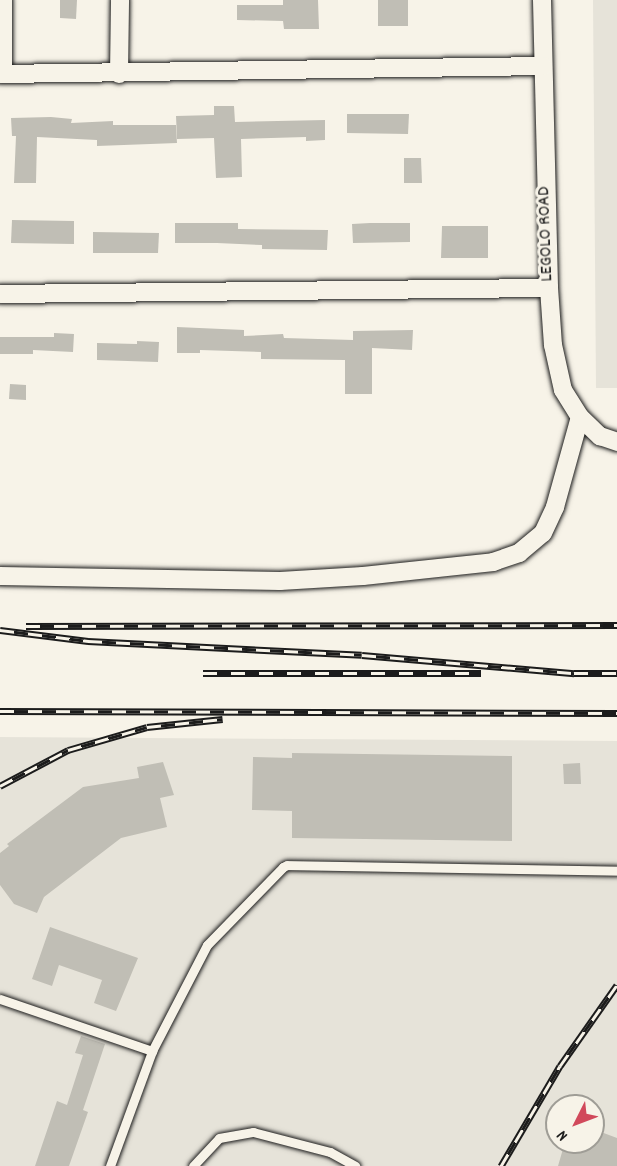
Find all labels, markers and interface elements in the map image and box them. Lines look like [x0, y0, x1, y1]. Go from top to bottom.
street label: LEGOLO ROAD [535, 186, 559, 282]
north arrow [545, 1094, 605, 1154]
text: N [552, 1124, 574, 1146]

